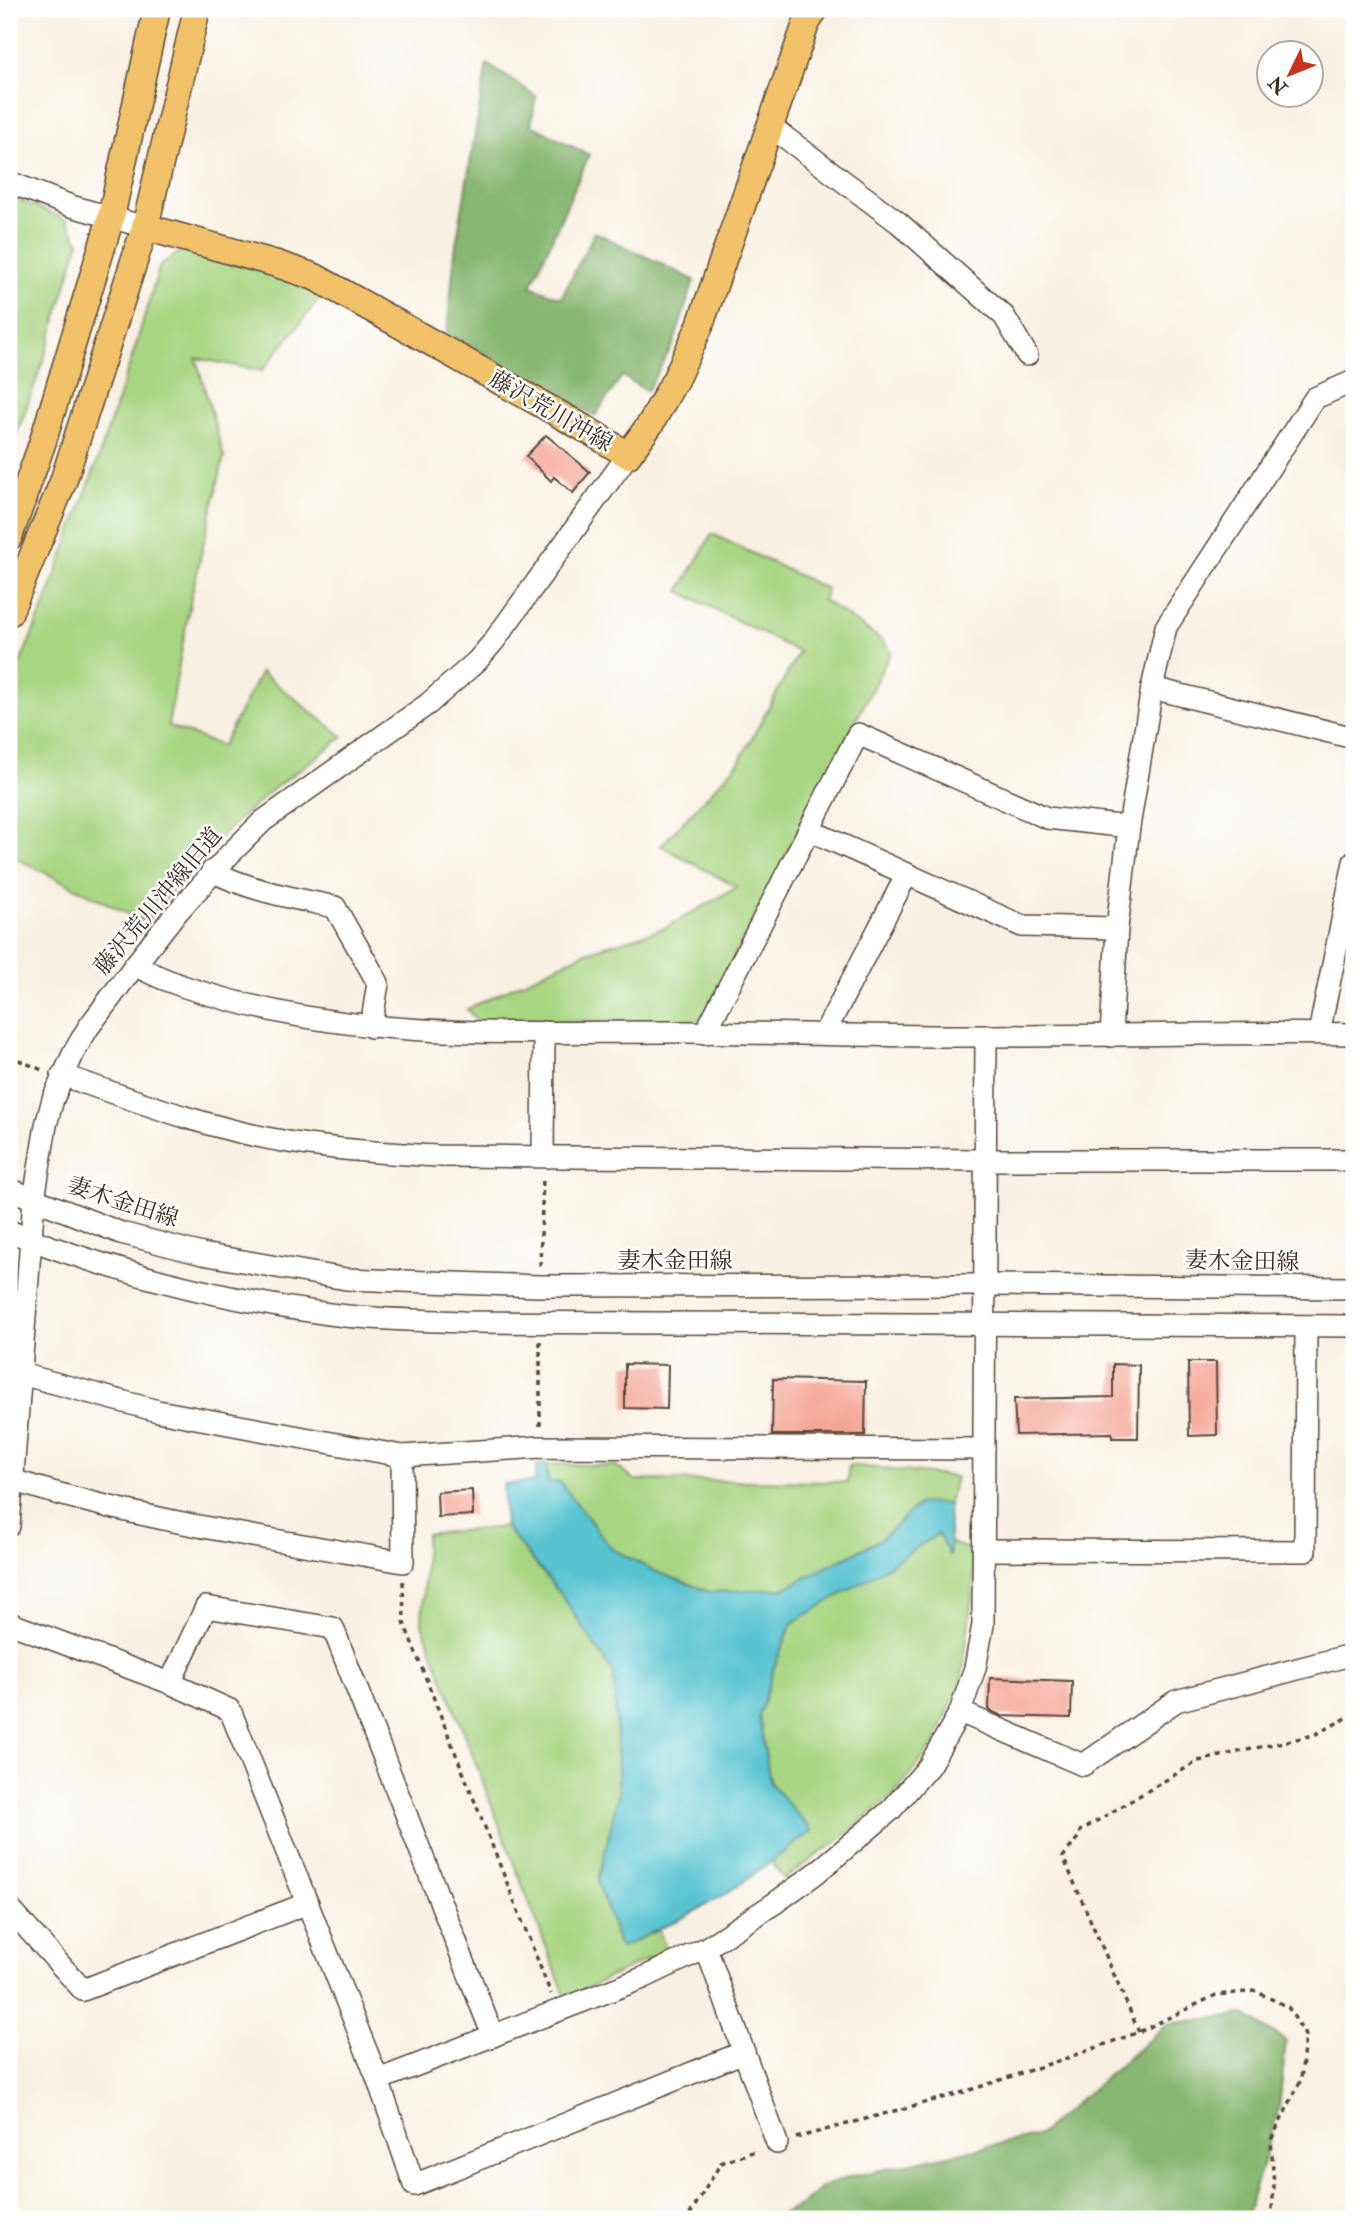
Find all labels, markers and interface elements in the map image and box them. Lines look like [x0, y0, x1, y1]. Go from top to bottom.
north arrow [1254, 38, 1324, 108]
text: N [1263, 70, 1294, 100]
street label: 藤沢荒川沖線 [484, 364, 618, 458]
street label: 藤沢荒川沖線旧道 [88, 821, 228, 981]
street label: 妻木金田線 [64, 1170, 182, 1234]
street label: 妻木金田線 [1184, 1245, 1300, 1277]
street label: 妻木金田線 [618, 1246, 733, 1275]

